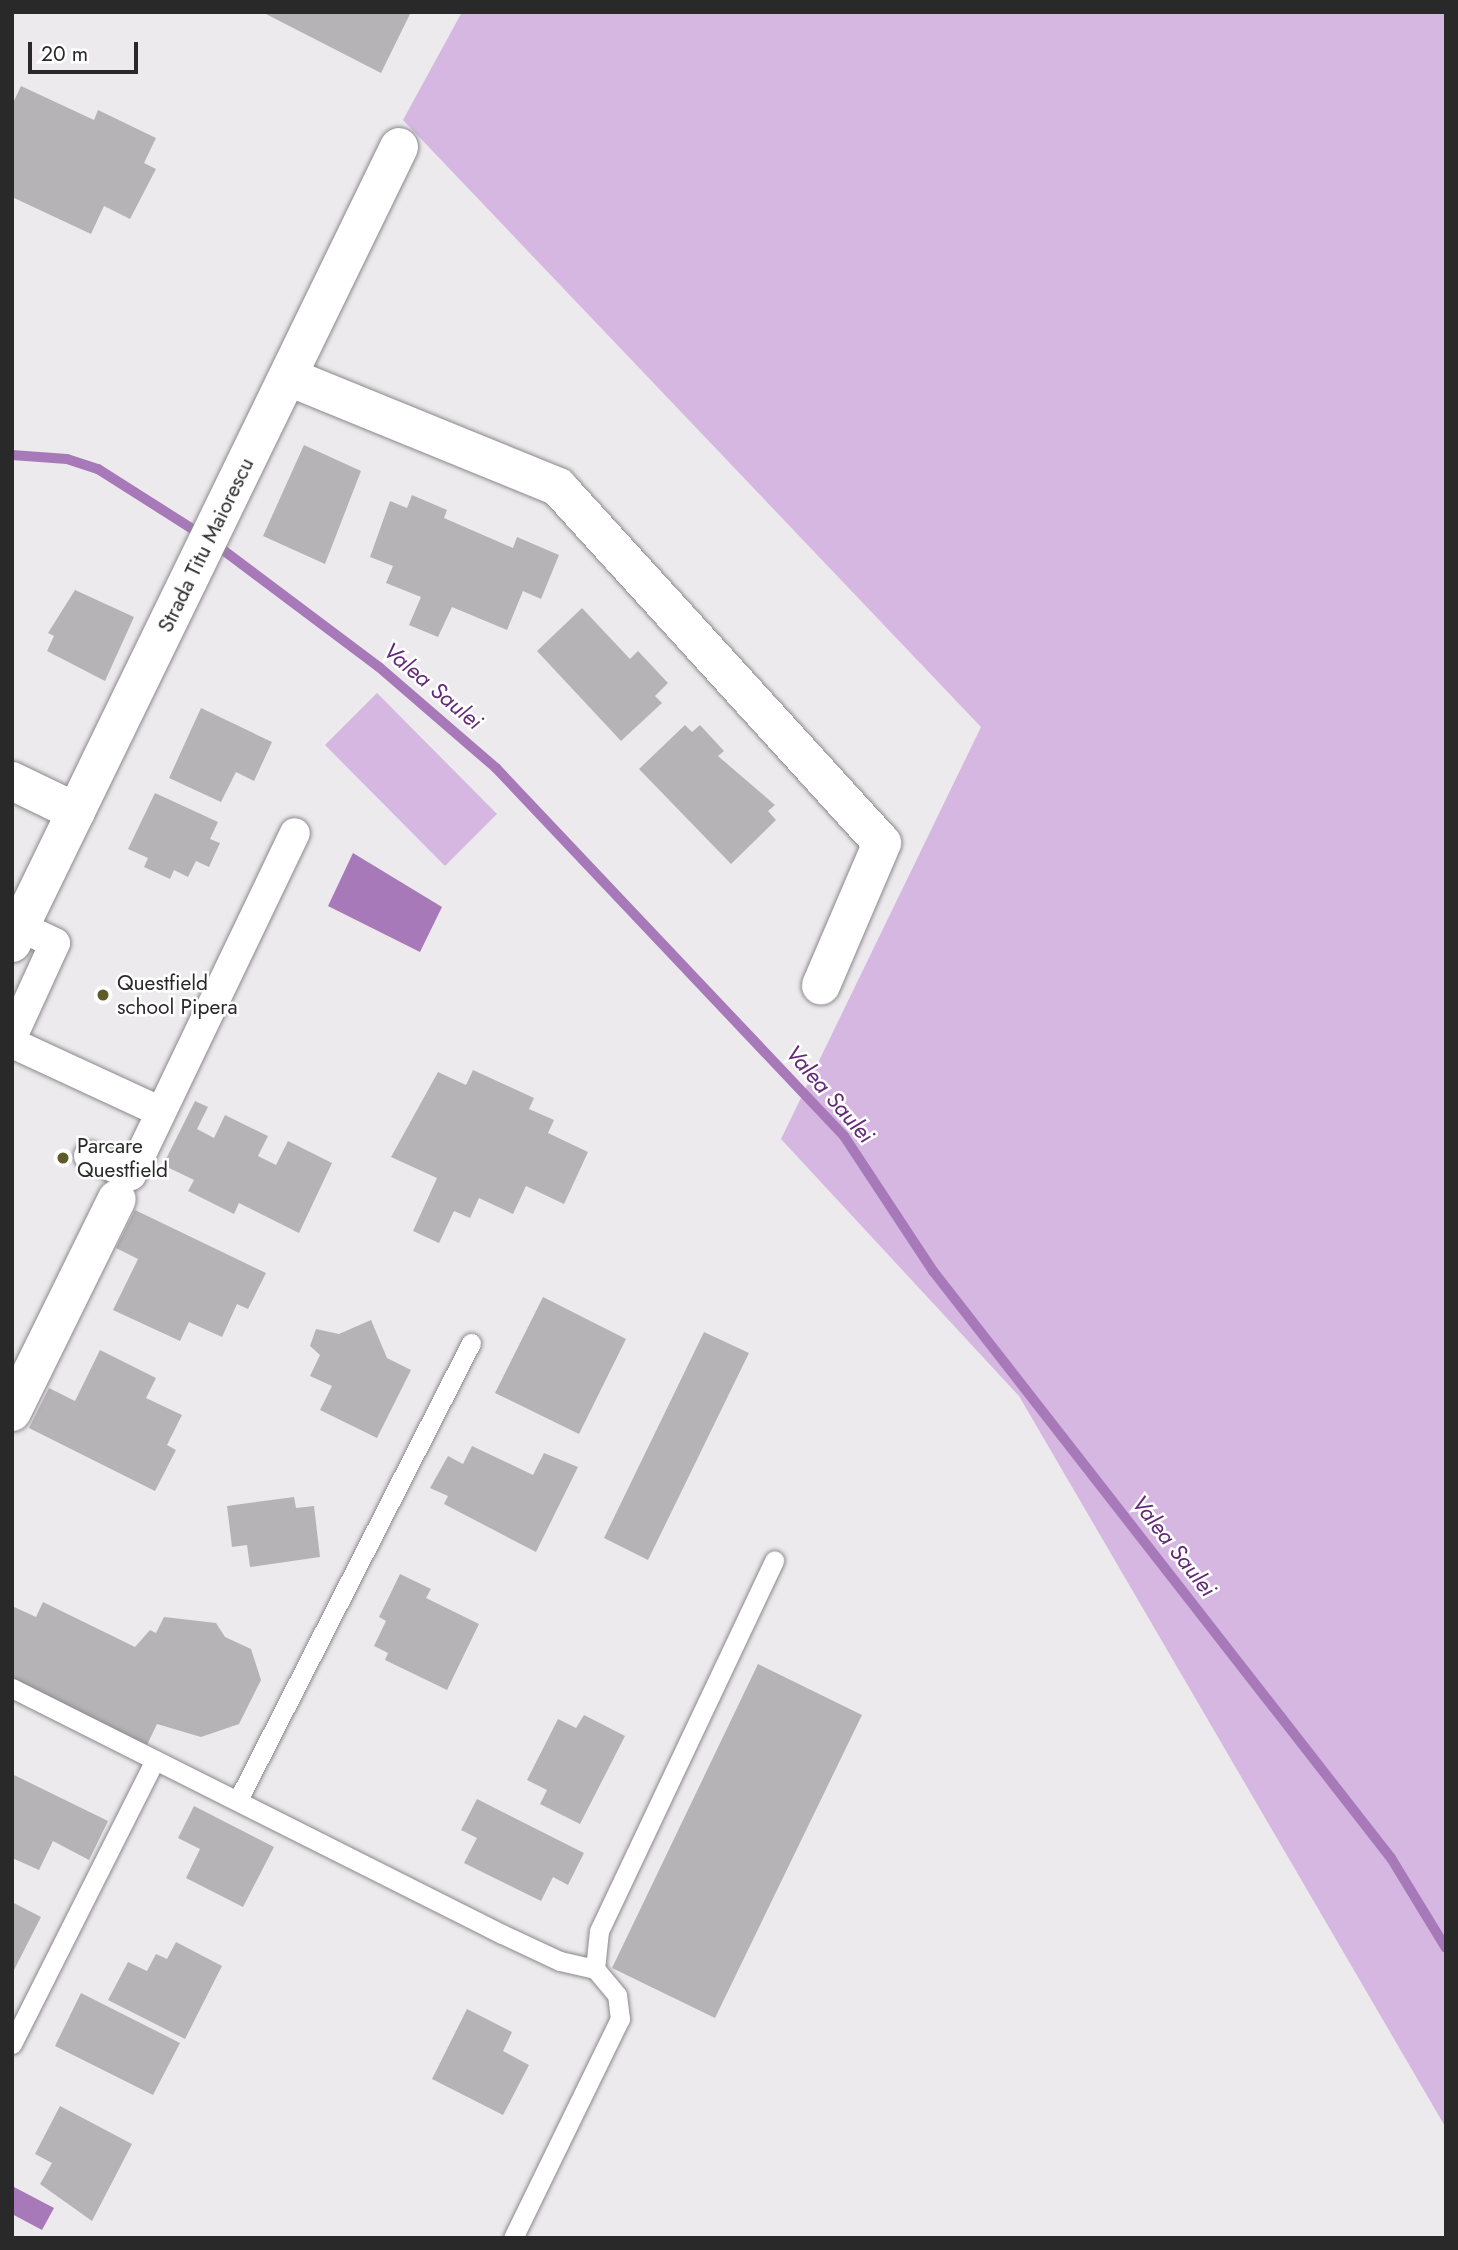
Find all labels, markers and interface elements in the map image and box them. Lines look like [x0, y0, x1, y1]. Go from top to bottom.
scale bar [32, 28, 142, 72]
text: 20 m [41, 39, 88, 69]
street label: Strada Titu Maiorescu [153, 454, 259, 636]
water label: Valea Saulei [378, 637, 488, 735]
place label: Questfield school Pipera [117, 970, 238, 1020]
marker: Questfield school Pipera [95, 987, 111, 1003]
water label: Valea Saulei [780, 1039, 880, 1149]
place label: Parcare Questfield [77, 1133, 168, 1183]
marker: Parcare Questfield [55, 1150, 71, 1166]
water label: Valea Saulei [1126, 1490, 1222, 1602]

